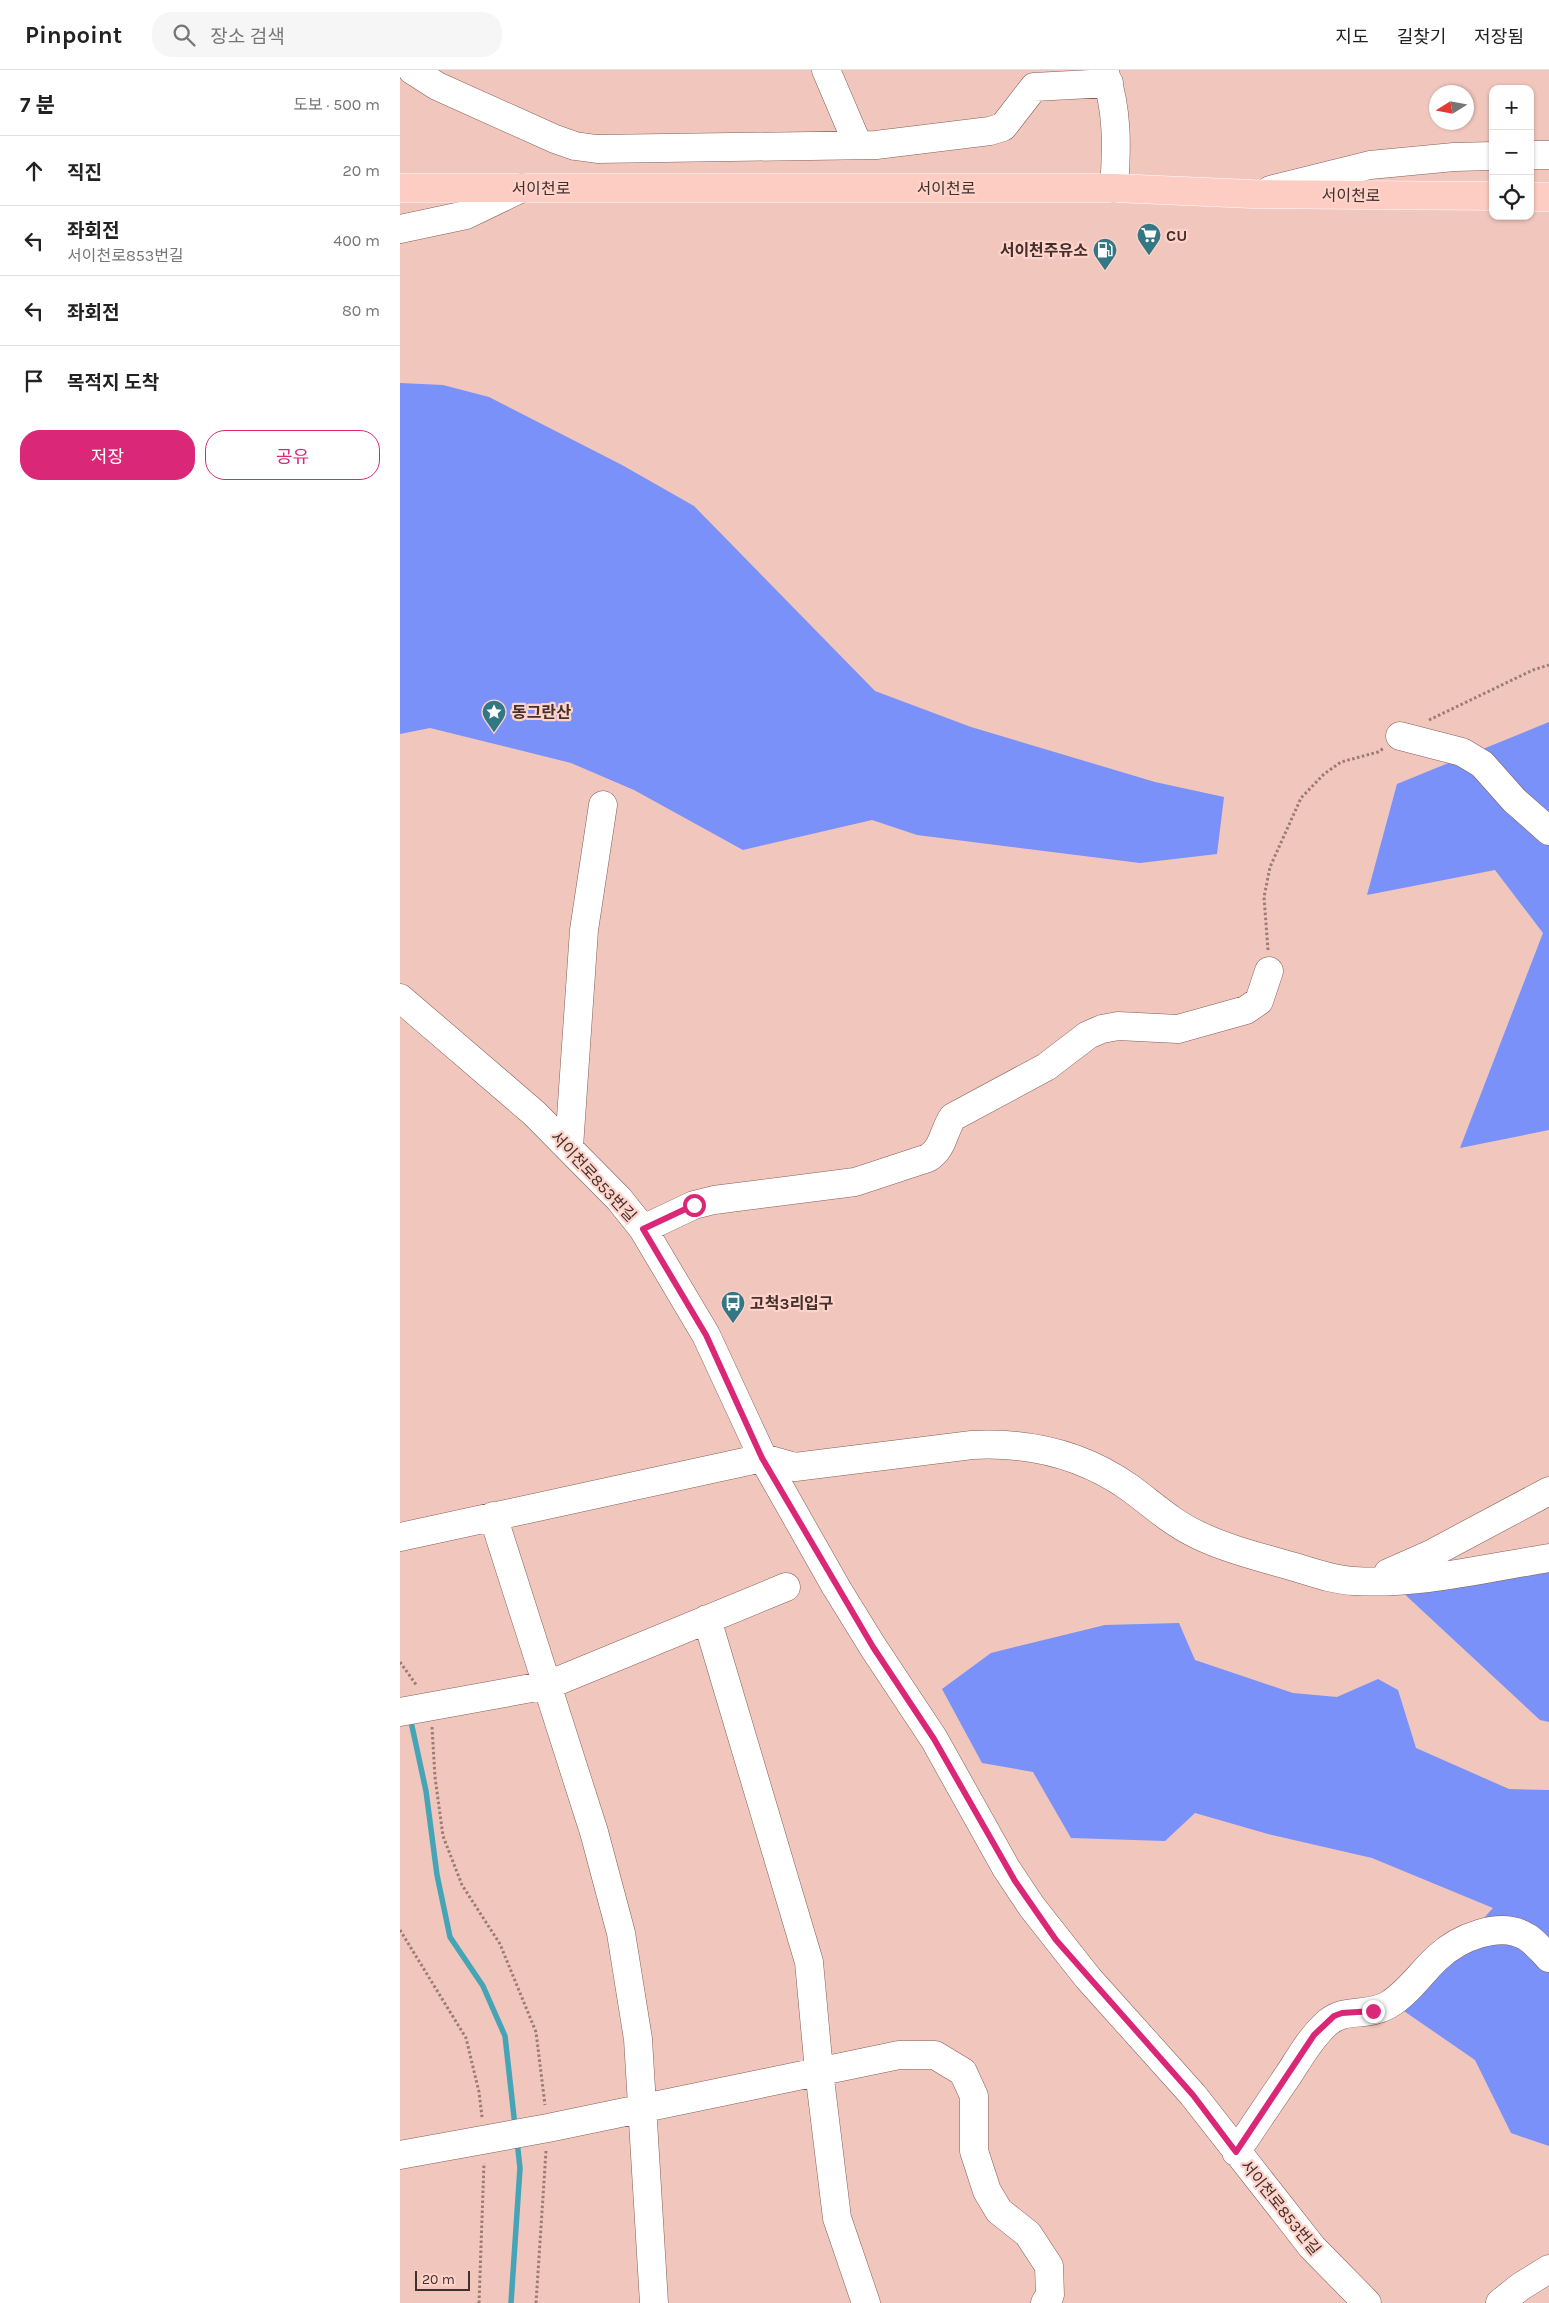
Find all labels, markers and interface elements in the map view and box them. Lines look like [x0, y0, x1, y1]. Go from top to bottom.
search box [152, 12, 502, 57]
text: Pinpoint [25, 21, 122, 49]
icon: search [170, 21, 198, 49]
text: 장소 검색 [210, 26, 285, 48]
text: 지도 [1336, 26, 1369, 48]
text: 길찾기 [1397, 26, 1446, 48]
text: 저장됨 [1474, 26, 1524, 48]
north arrow [1429, 85, 1474, 130]
map controls [1489, 85, 1534, 220]
button: + [1489, 85, 1534, 130]
text: 7 분 [20, 93, 55, 117]
text: 도보 · 500 m [293, 95, 380, 114]
button: − [1489, 130, 1534, 175]
icon: ahead [20, 157, 48, 185]
text: 20 m [342, 161, 380, 180]
text: 직진 [67, 162, 102, 184]
button: locate [1489, 175, 1534, 220]
street label: 서이천로 [512, 179, 571, 198]
street label: 서이천로 [917, 179, 976, 198]
street label: 서이천로 [1321, 185, 1381, 206]
text: 좌회전 [67, 220, 119, 242]
supermarket icon: CU [1136, 222, 1162, 256]
place label: CU [1166, 226, 1187, 245]
icon: left [20, 227, 48, 255]
text: 400 m [333, 231, 380, 250]
fuel station icon: 서이천주유소 [1092, 237, 1118, 271]
place label: 서이천주유소 [1000, 241, 1088, 260]
text: 서이천로853번길 [67, 246, 184, 265]
icon: left [20, 297, 48, 325]
text: 80 m [342, 301, 380, 320]
text: 좌회전 [67, 302, 119, 324]
icon: arrive [20, 367, 48, 395]
text: 목적지 도착 [67, 372, 159, 394]
button: 저장 [20, 430, 195, 480]
button: 공유 [205, 430, 380, 480]
place icon: 동그란산 [481, 699, 507, 733]
place label: 동그란산 [512, 703, 571, 722]
street label: 서이천로853번길 [547, 1127, 640, 1225]
route start [683, 1194, 706, 1217]
bus stop icon: 고척3리입구 [720, 1290, 746, 1324]
place label: 고척3리입구 [750, 1294, 834, 1313]
route end [1362, 2000, 1385, 2023]
street label: 서이천로853번길 [1237, 2156, 1325, 2259]
scale bar [415, 2268, 470, 2291]
text: 20 m [422, 2271, 455, 2288]

